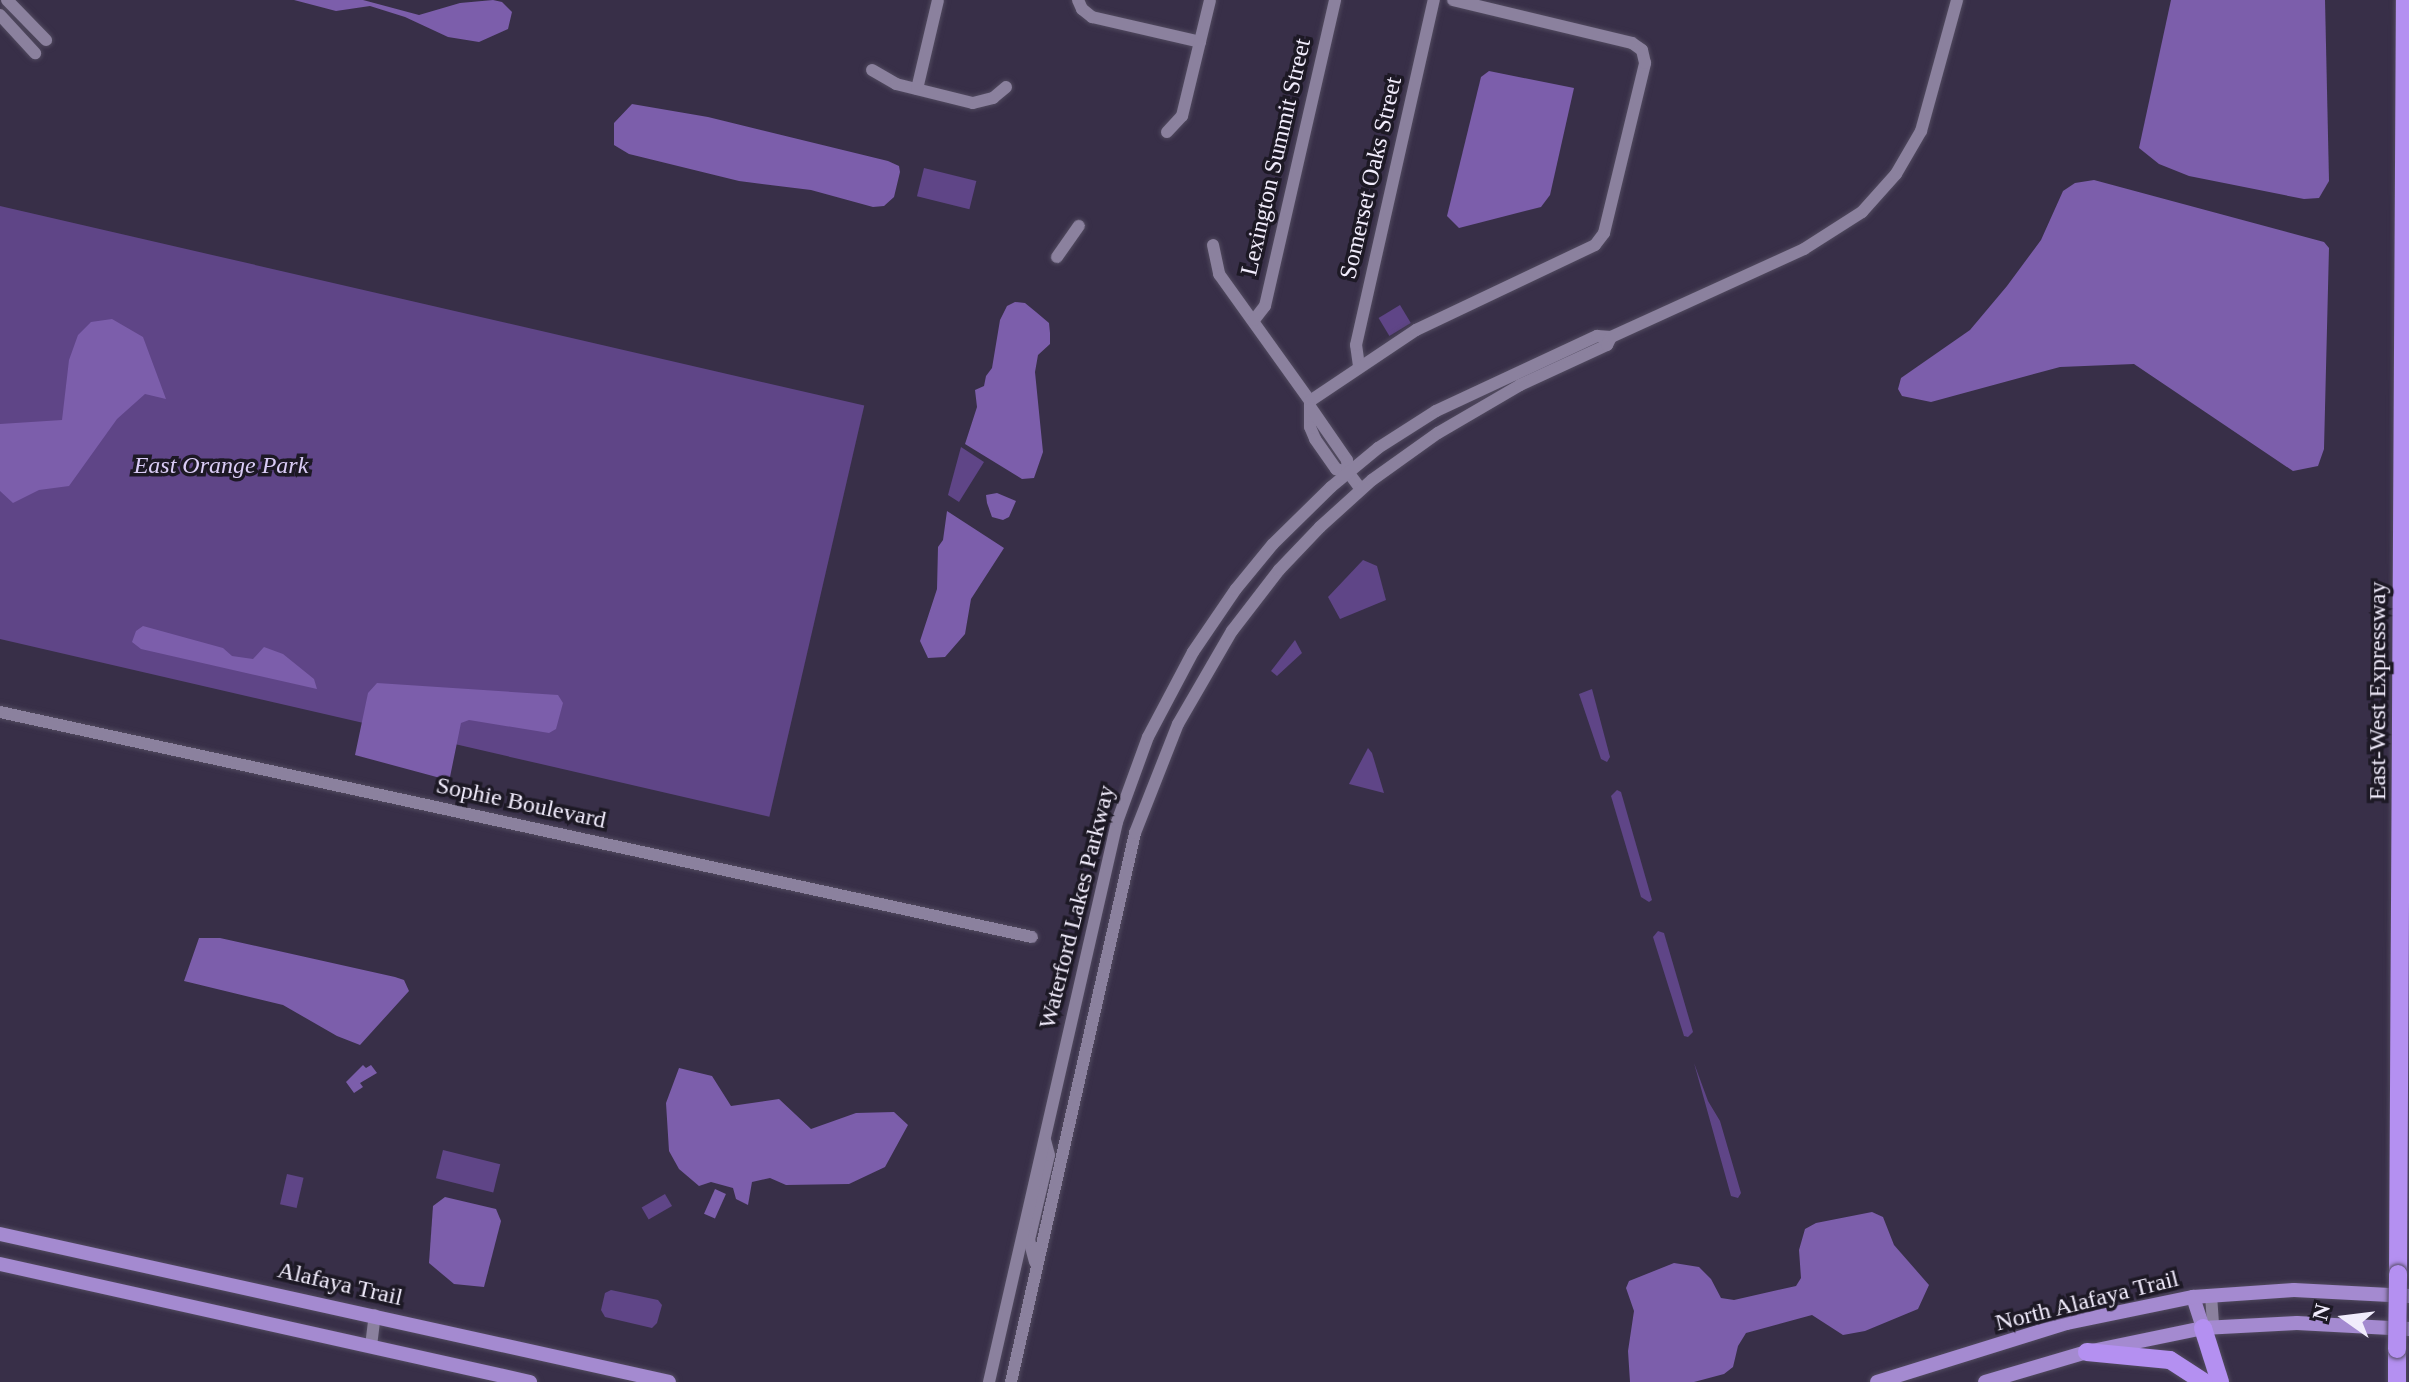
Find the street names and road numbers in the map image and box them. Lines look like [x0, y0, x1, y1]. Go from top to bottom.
street label: Lexington Summit Street [1235, 36, 1317, 278]
street label: Somerset Oaks Street [1334, 74, 1408, 282]
street label: East-West Expressway [2364, 582, 2392, 800]
street label: Sophie Boulevard [434, 771, 608, 835]
street label: Waterford Lakes Parkway [1033, 782, 1121, 1032]
street label: Alafaya Trail [275, 1256, 405, 1312]
street label: North Alafaya Trail [1991, 1264, 2183, 1338]

